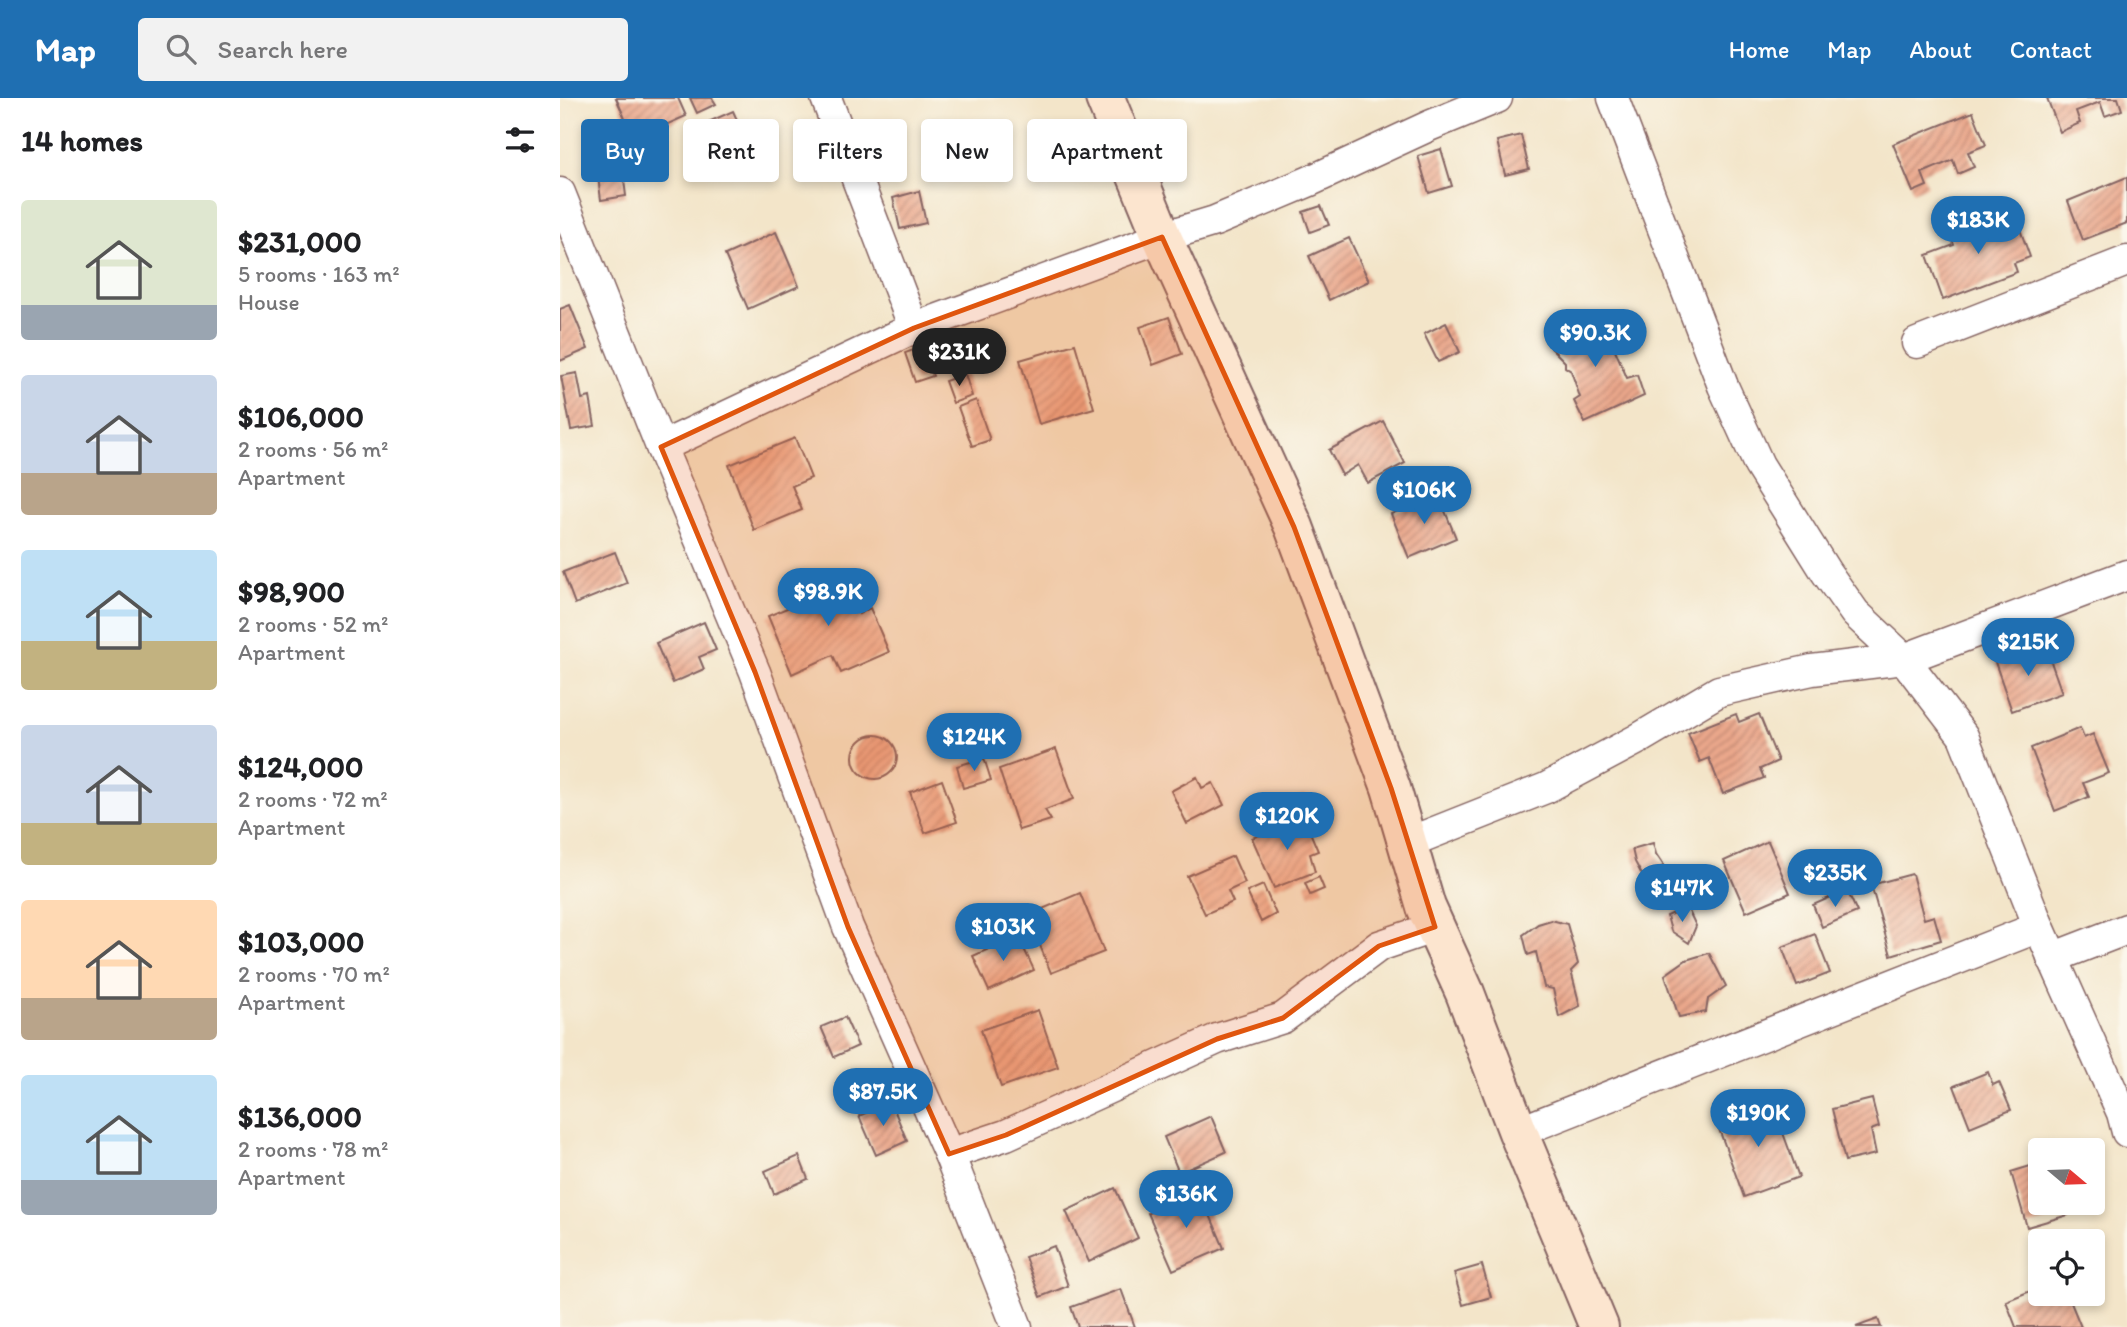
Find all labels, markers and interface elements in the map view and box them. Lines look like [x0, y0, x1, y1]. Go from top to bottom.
search box [138, 18, 628, 81]
text: Map [35, 30, 96, 69]
icon: search [162, 30, 200, 68]
text: Search here [218, 33, 348, 65]
text: Home [1729, 35, 1789, 64]
text: Map [1827, 35, 1871, 64]
text: About [1909, 35, 1972, 64]
text: Contact [2010, 35, 2092, 64]
chip: Buy [581, 119, 669, 182]
chip: Rent [683, 119, 779, 182]
chip: Filters [793, 119, 907, 182]
chip: New [921, 119, 1013, 182]
chip: Apartment [1027, 119, 1187, 182]
icon: filters [501, 121, 539, 159]
text: 14 homes [21, 122, 143, 159]
pin: $183K [1929, 197, 2027, 256]
text: $183K [1947, 205, 2009, 233]
text: $231,000 [238, 223, 362, 260]
icon: home [77, 228, 161, 312]
text: 5 rooms · 163 m² [238, 260, 400, 288]
text: House [238, 288, 300, 316]
pin: $90.3K [1538, 310, 1652, 369]
text: $90.3K [1560, 318, 1630, 346]
pin: $231K [910, 328, 1008, 388]
text: $231K [928, 337, 990, 365]
text: $106,000 [238, 398, 364, 435]
icon: home [77, 403, 161, 487]
text: 2 rooms · 56 m² [238, 435, 389, 463]
text: Apartment [238, 463, 345, 491]
pin: $106K [1375, 466, 1473, 526]
text: $106K [1392, 475, 1456, 503]
pin: $98.9K [771, 568, 885, 628]
text: $98,900 [238, 573, 345, 610]
text: $98.9K [794, 577, 862, 605]
icon: home [77, 578, 161, 662]
text: 2 rooms · 52 m² [238, 610, 388, 638]
pin: $215K [1979, 618, 2077, 678]
text: $215K [1997, 627, 2059, 655]
text: Apartment [238, 638, 345, 666]
pin: $124K [925, 714, 1023, 773]
text: $124K [943, 722, 1005, 750]
text: $124,000 [238, 748, 364, 785]
icon: home [77, 753, 161, 837]
text: 2 rooms · 72 m² [238, 785, 388, 813]
pin: $120K [1238, 792, 1336, 852]
text: $120K [1255, 801, 1319, 829]
text: Apartment [238, 813, 345, 841]
pin: $235K [1786, 850, 1884, 909]
text: $235K [1803, 858, 1867, 886]
pin: $147K [1633, 864, 1731, 924]
text: $147K [1651, 873, 1713, 901]
pin: $103K [954, 904, 1052, 963]
text: $103K [971, 912, 1035, 940]
text: $103,000 [238, 923, 365, 960]
icon: home [77, 928, 161, 1012]
text: 2 rooms · 70 m² [238, 960, 390, 988]
text: Apartment [238, 988, 345, 1016]
pin: $87.5K [826, 1068, 940, 1128]
text: $87.5K [849, 1077, 917, 1105]
pin: $190K [1709, 1090, 1807, 1149]
text: $136,000 [238, 1098, 362, 1135]
text: $190K [1726, 1098, 1790, 1126]
icon: home [77, 1103, 161, 1187]
text: 2 rooms · 78 m² [238, 1135, 388, 1163]
north arrow [2028, 1138, 2105, 1214]
map controls [2028, 1138, 2105, 1306]
text: Apartment [238, 1163, 345, 1191]
pin: $136K [1137, 1170, 1235, 1230]
text: $136K [1155, 1179, 1217, 1207]
button: locate [2028, 1229, 2105, 1306]

